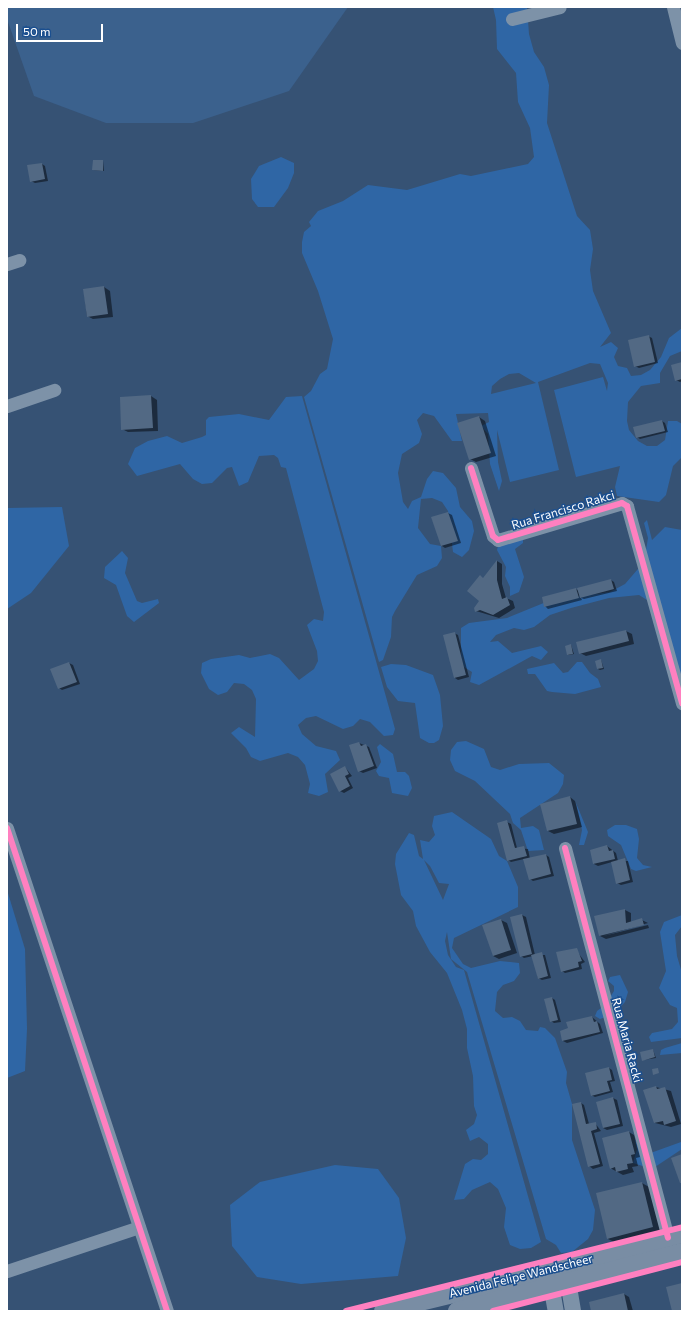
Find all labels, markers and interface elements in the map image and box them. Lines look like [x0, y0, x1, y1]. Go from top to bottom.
scale bar [18, 16, 105, 42]
text: 50 m [23, 24, 51, 38]
street label: Rua Francisco Rakci [510, 487, 616, 533]
street label: Rua Maria Racki [609, 996, 645, 1084]
street label: Avenida Felipe Wandscheer [448, 1251, 594, 1301]

